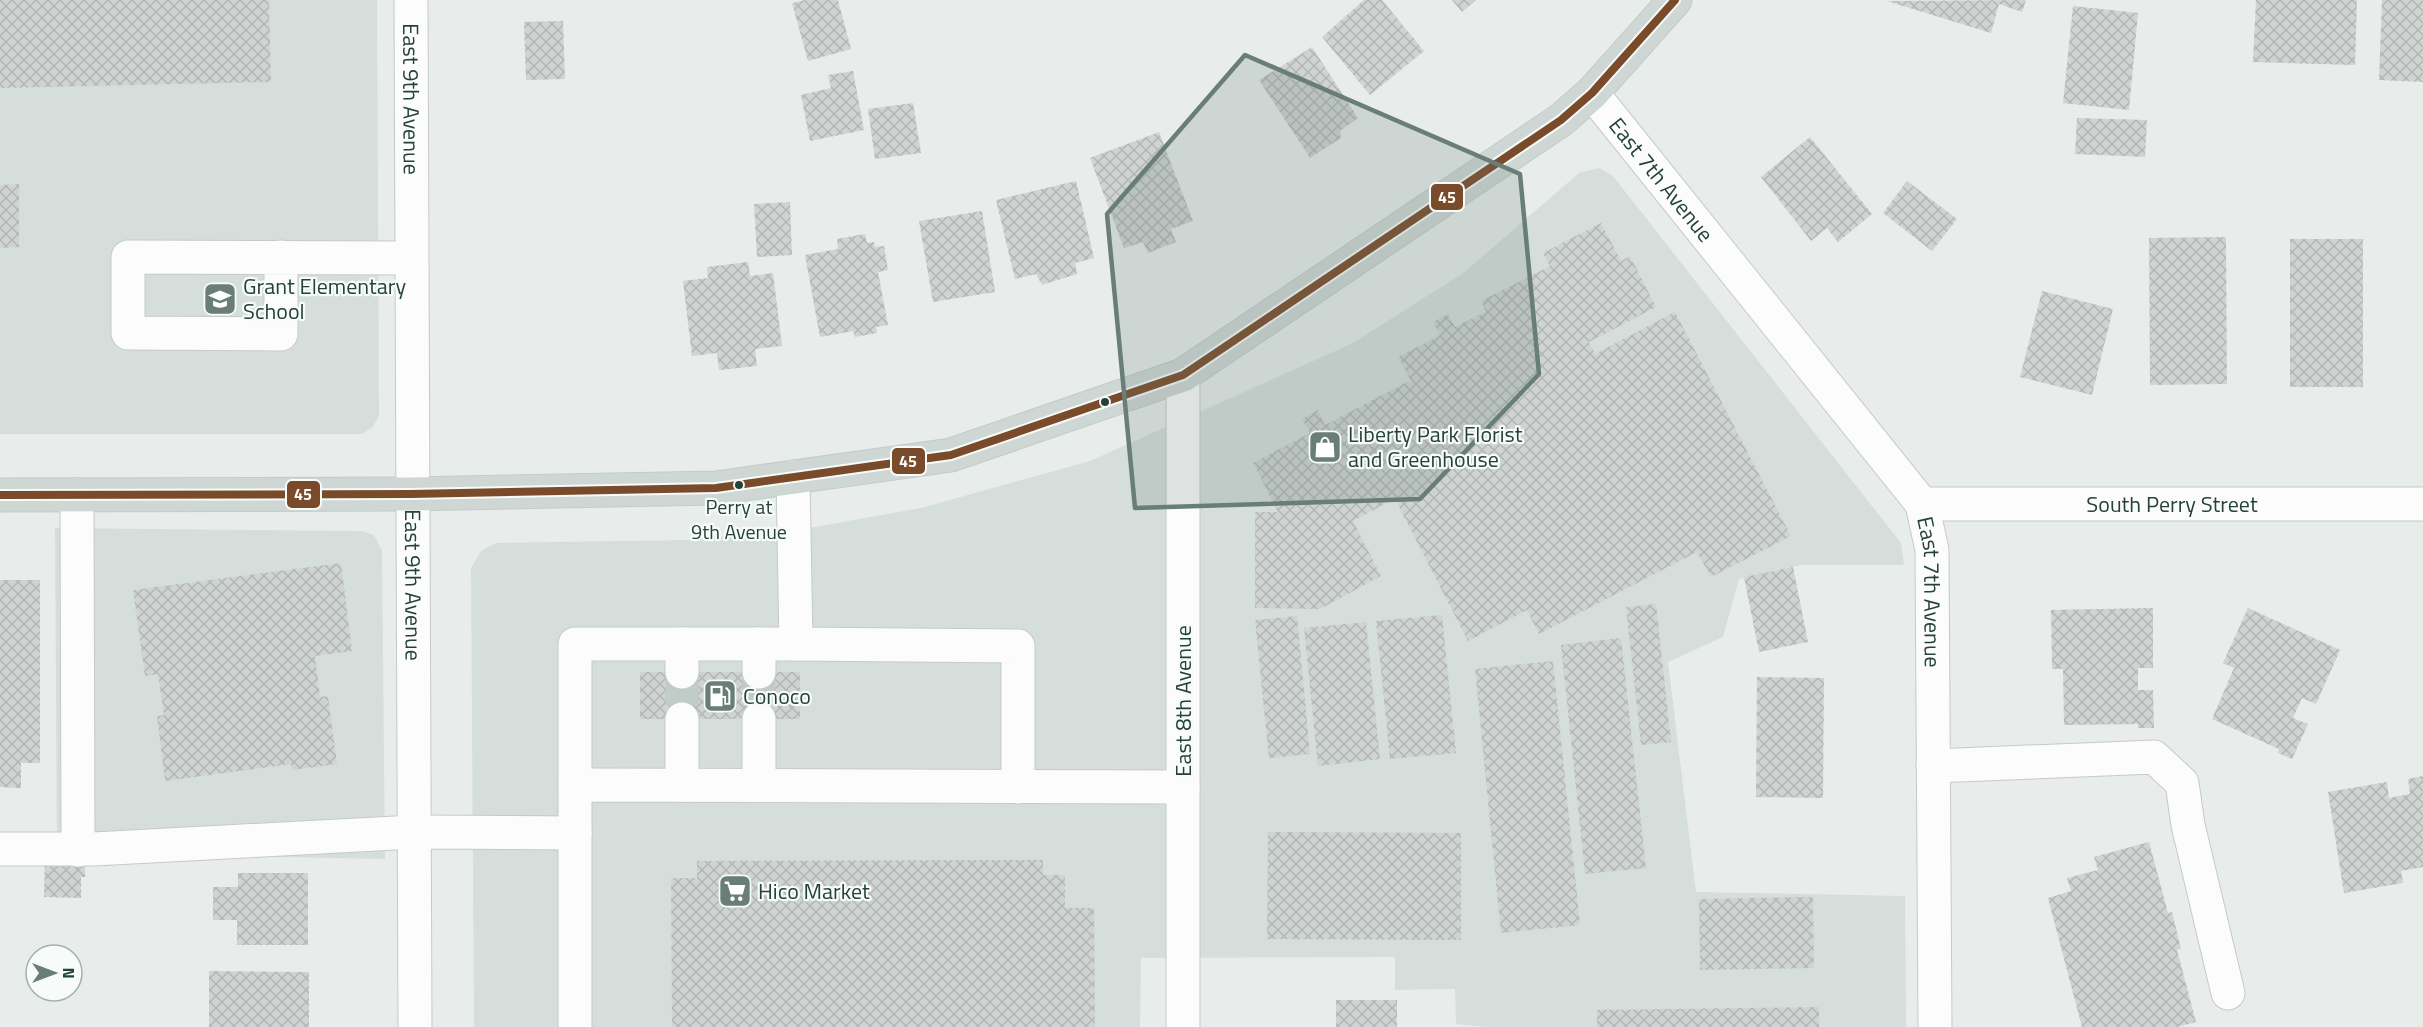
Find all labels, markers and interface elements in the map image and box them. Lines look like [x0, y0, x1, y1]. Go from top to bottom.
street label: East 9th Avenue [394, 23, 429, 175]
street label: East 7th Avenue [1601, 110, 1722, 249]
line badge: 45 [1430, 183, 1464, 211]
text: 45 [1438, 185, 1456, 209]
place label: Grant Elementary School [243, 269, 406, 328]
school or university icon: Grant Elementary School [202, 281, 238, 317]
unlabelled marker [1099, 396, 1111, 408]
place label: Liberty Park Florist and Greenhouse [1348, 417, 1523, 476]
shop icon: Liberty Park Florist and Greenhouse [1307, 429, 1343, 465]
line badge: 45 [891, 447, 926, 475]
text: 45 [899, 449, 917, 473]
marker: Perry at 9th Avenue [733, 479, 745, 491]
line badge: 45 [286, 480, 321, 509]
text: 45 [294, 482, 312, 506]
street label: South Perry Street [2086, 487, 2258, 521]
place label: Perry at 9th Avenue [691, 491, 787, 547]
street label: East 9th Avenue [396, 509, 431, 661]
street label: East 7th Avenue [1908, 513, 1950, 668]
street label: East 8th Avenue [1166, 625, 1200, 777]
fuel station icon: Conoco [702, 678, 738, 714]
place label: Conoco [743, 679, 811, 713]
supermarket icon: Hico Market [717, 873, 753, 909]
place label: Hico Market [758, 874, 870, 908]
north arrow [24, 943, 84, 1003]
text: N [57, 967, 81, 979]

